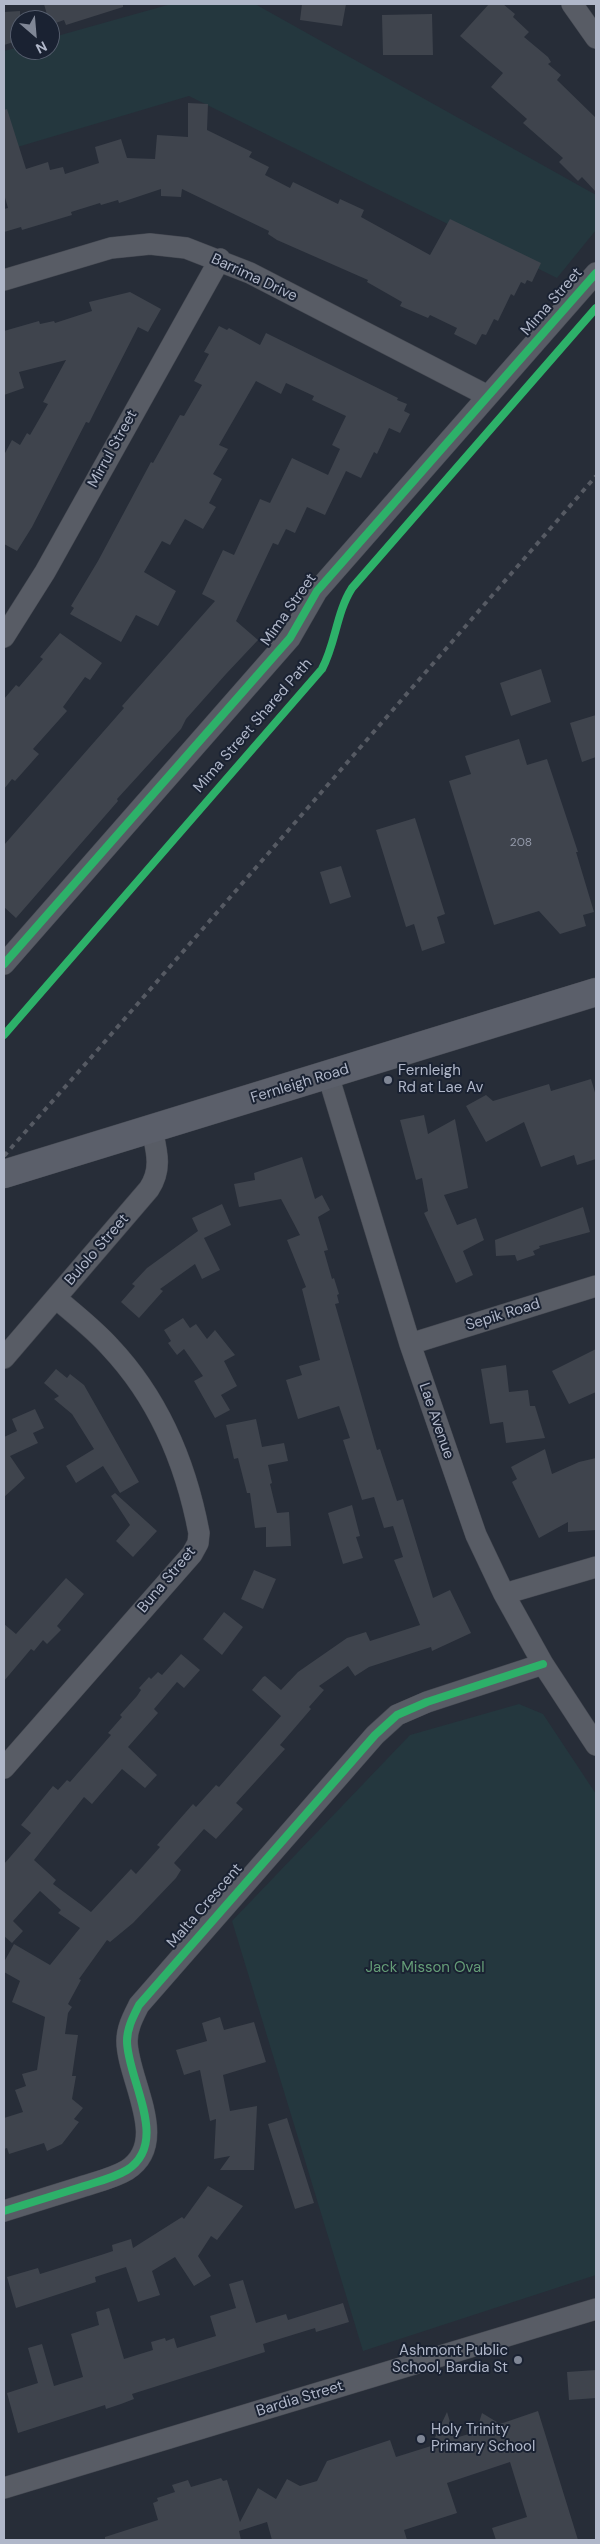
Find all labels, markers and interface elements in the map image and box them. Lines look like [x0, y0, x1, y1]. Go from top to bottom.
north arrow [10, 10, 60, 60]
text: N [33, 37, 50, 58]
street label: Barrima Drive [208, 250, 300, 306]
street label: Mima Street [518, 264, 586, 340]
street label: Mirrul Street [84, 407, 142, 491]
street label: Mima Street [257, 570, 321, 650]
street label: Mima Street Shared Path [190, 655, 316, 797]
house number: 208 [510, 836, 532, 850]
street label: Fernleigh Road [249, 1061, 351, 1107]
place label: Fernleigh Rd at Lae Av [398, 1062, 483, 1097]
marker: Fernleigh Rd at Lae Av [382, 1074, 394, 1086]
street label: Bulolo Street [61, 1211, 133, 1289]
street label: Sepik Road [464, 1295, 542, 1335]
street label: Lae Avenue [415, 1380, 457, 1462]
street label: Buna Street [134, 1543, 200, 1617]
street label: Malta Crescent [163, 1860, 247, 1952]
park label: Jack Misson Oval [365, 1959, 485, 1977]
place label: Ashmont Public School, Bardia St [392, 2342, 508, 2377]
marker: Ashmont Public School, Bardia St [512, 2354, 524, 2366]
street label: Bardia Street [254, 2377, 346, 2421]
place label: Holy Trinity Primary School [431, 2421, 535, 2456]
marker: Holy Trinity Primary School [415, 2433, 427, 2445]

